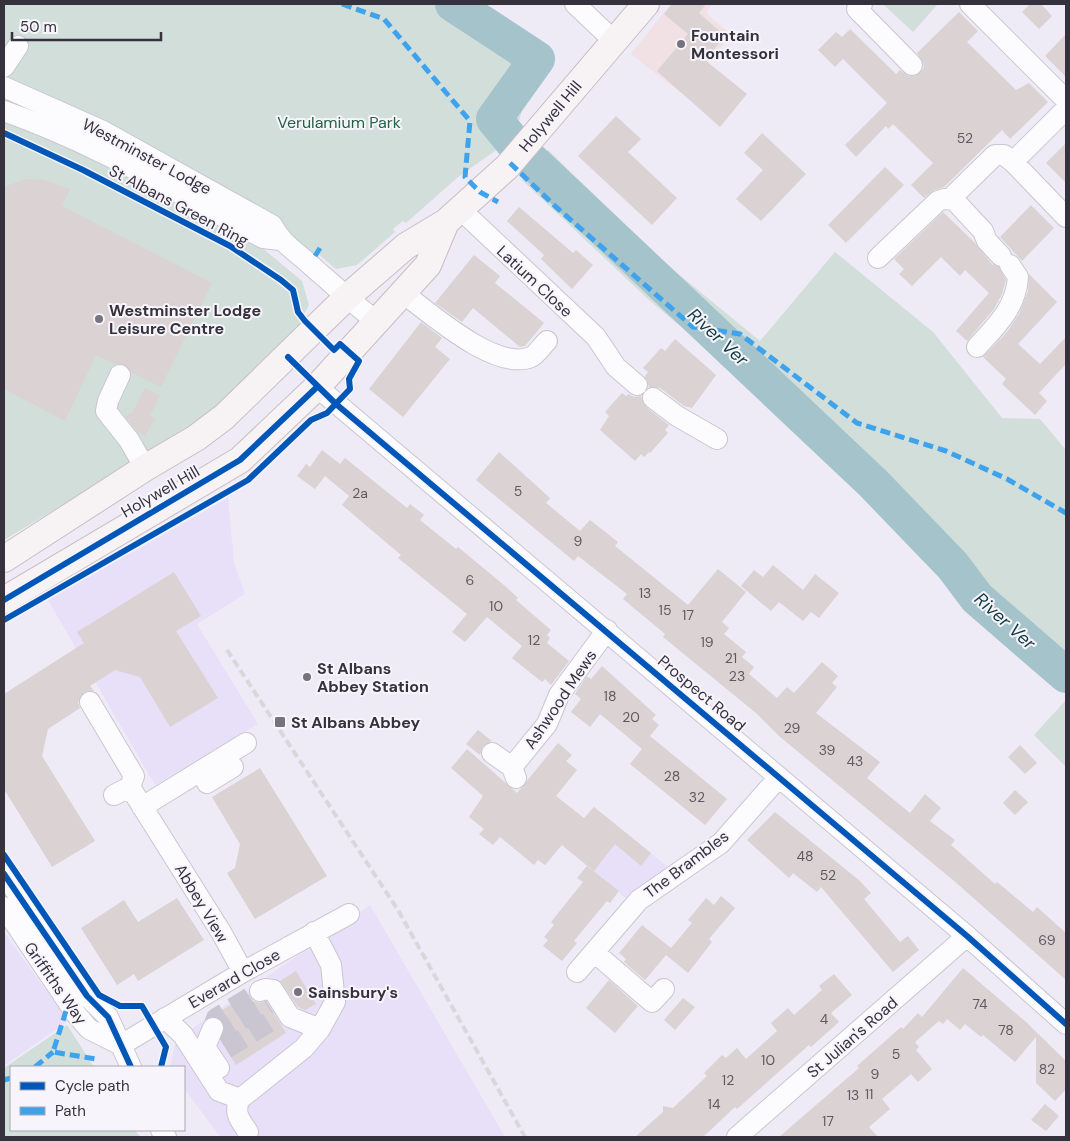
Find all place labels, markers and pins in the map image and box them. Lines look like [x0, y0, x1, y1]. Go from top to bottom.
place label: Fountain Montessori [691, 25, 779, 64]
marker: Fountain Montessori [675, 38, 687, 50]
place label: Westminster Lodge Leisure Centre [109, 300, 261, 339]
marker: Westminster Lodge Leisure Centre [93, 313, 105, 325]
place label: St Albans Abbey Station [317, 658, 429, 697]
marker: St Albans Abbey Station [301, 671, 313, 683]
place label: St Albans Abbey [291, 712, 421, 733]
marker: St Albans Abbey [273, 715, 287, 729]
place label: Sainsbury's [308, 982, 398, 1003]
marker: Sainsbury's [292, 986, 304, 998]

